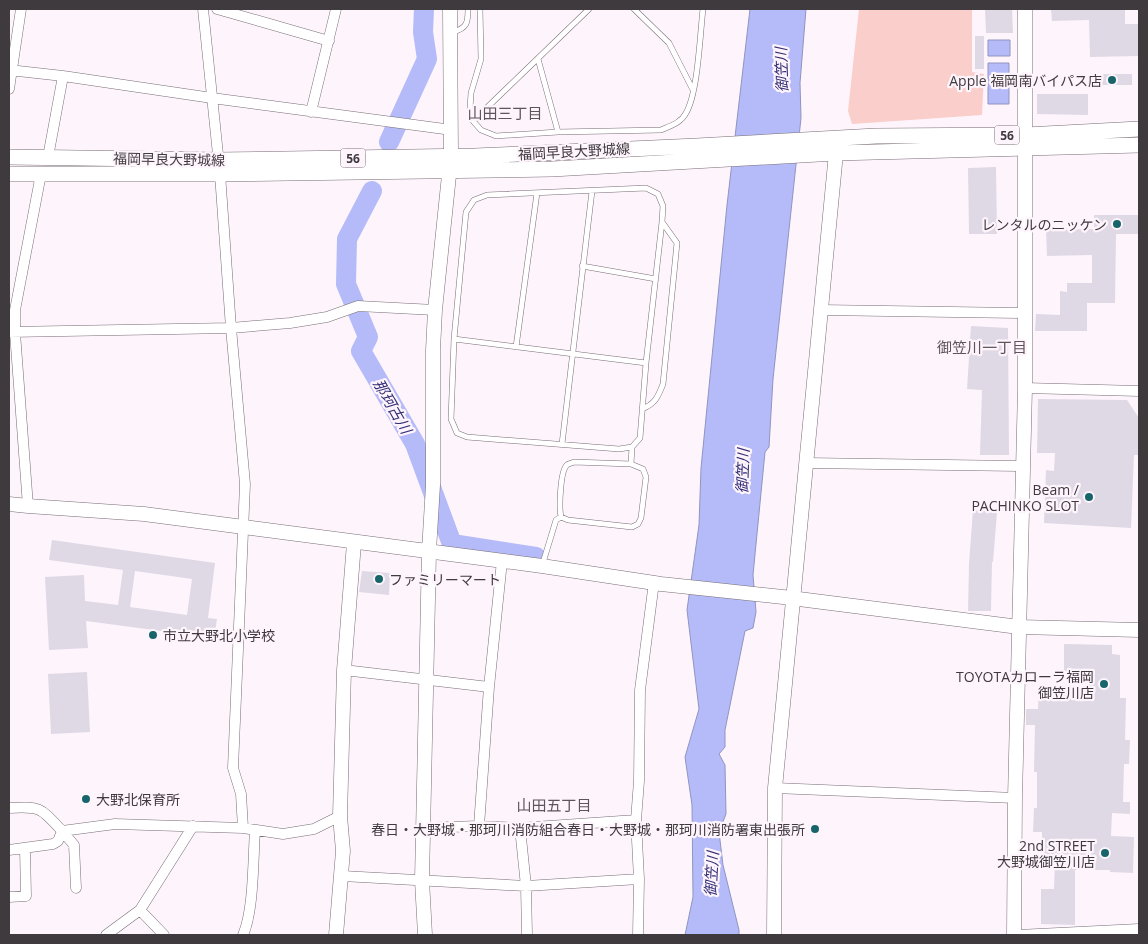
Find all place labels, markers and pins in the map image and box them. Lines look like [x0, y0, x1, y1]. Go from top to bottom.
place label: Apple 福岡南バイパス店 [949, 71, 1102, 90]
marker: Apple 福岡南バイパス店 [1106, 74, 1118, 86]
place label: レンタルのニッケン [981, 215, 1107, 234]
marker: レンタルのニッケン [1111, 218, 1123, 230]
place label: Beam / PACHINKO SLOT [971, 480, 1079, 515]
marker: Beam / PACHINKO SLOT [1083, 491, 1095, 503]
place label: ファミリーマート [389, 570, 501, 589]
marker: ファミリーマート [373, 573, 385, 585]
place label: 市立大野北小学校 [163, 626, 275, 645]
marker: 市立大野北小学校 [147, 629, 159, 641]
place label: TOYOTAカローラ福岡 御笠川店 [956, 667, 1094, 702]
marker: TOYOTAカローラ福岡 御笠川店 [1098, 678, 1110, 690]
place label: 大野北保育所 [96, 790, 180, 809]
marker: 大野北保育所 [80, 793, 92, 805]
place label: 春日・大野城・那珂川消防組合春日・大野城・那珂川消防署東出張所 [371, 820, 805, 839]
marker: 春日・大野城・那珂川消防組合春日・大野城・那珂川消防署東出張所 [809, 823, 821, 835]
place label: 2nd STREET 大野城御笠川店 [997, 836, 1095, 871]
marker: 2nd STREET 大野城御笠川店 [1099, 847, 1111, 859]

